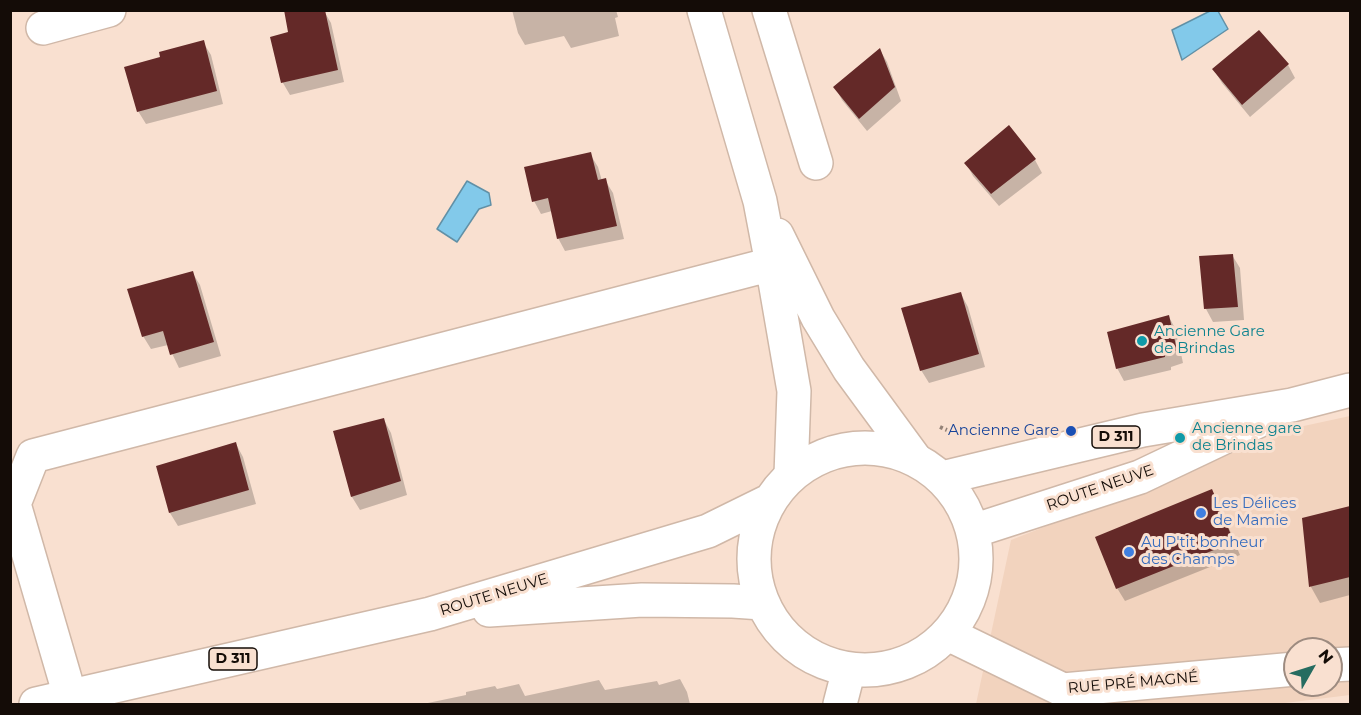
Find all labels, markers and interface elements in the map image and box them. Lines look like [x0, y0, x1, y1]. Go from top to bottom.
place label: Ancienne Gare de Brindas [1154, 323, 1265, 358]
marker: Ancienne Gare de Brindas [1135, 334, 1149, 348]
place label: Ancienne gare de Brindas [1192, 420, 1302, 455]
place label: Ancienne Gare [948, 422, 1059, 440]
marker: Ancienne Gare [1064, 424, 1078, 438]
road number: D 311 [1092, 426, 1140, 448]
marker: Ancienne gare de Brindas [1173, 431, 1187, 445]
street label: ROUTE NEUVE [1044, 461, 1156, 515]
place label: Les Délices de Mamie [1213, 495, 1296, 530]
marker: Les Délices de Mamie [1194, 506, 1208, 520]
place label: Au P'tit bonheur des Champs [1141, 534, 1264, 569]
marker: Au P'tit bonheur des Champs [1122, 545, 1136, 559]
street label: ROUTE NEUVE [438, 570, 550, 620]
north arrow [1283, 637, 1343, 697]
text: N [1314, 646, 1337, 668]
road number: D 311 [209, 648, 257, 670]
street label: RUE PRÉ MAGNÉ [1067, 668, 1199, 698]

